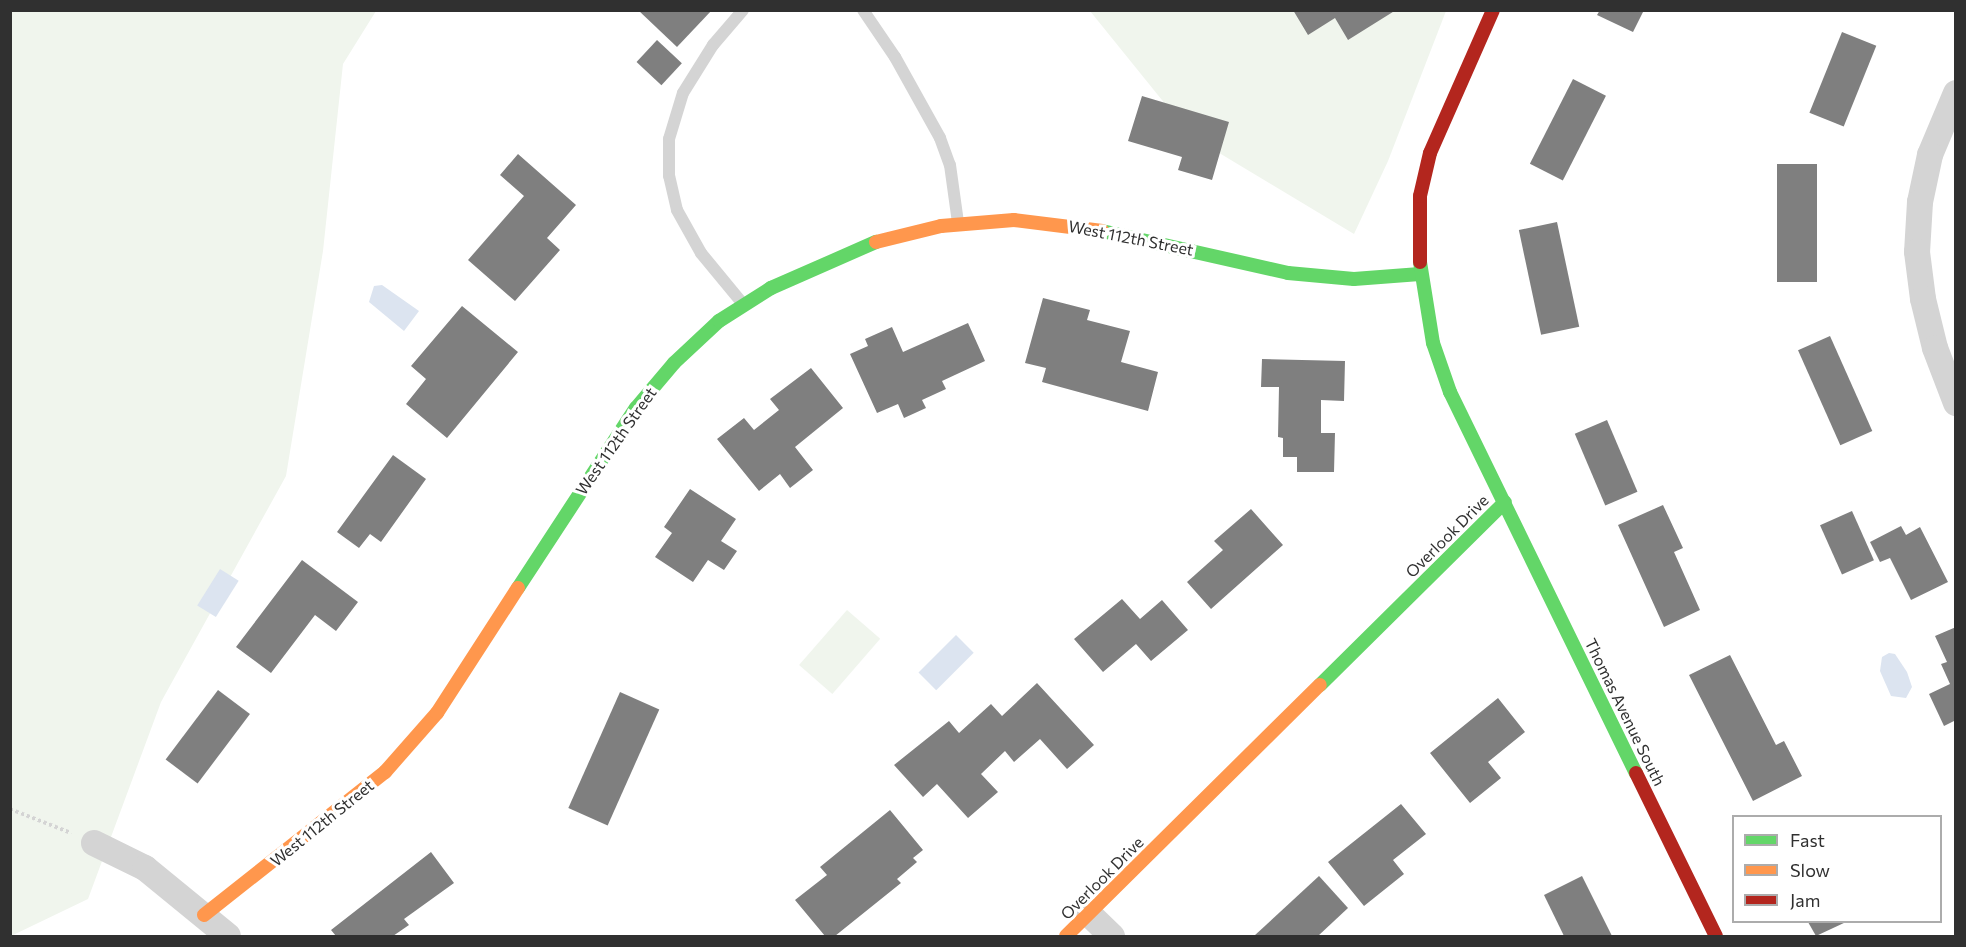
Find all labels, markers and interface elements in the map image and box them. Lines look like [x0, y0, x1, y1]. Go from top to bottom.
street label: West 112th Street [1067, 216, 1195, 260]
street label: West 112th Street [572, 383, 660, 499]
street label: Overlook Drive [1402, 491, 1492, 581]
street label: Thomas Avenue South [1581, 635, 1669, 789]
street label: West 112th Street [267, 776, 377, 870]
legend [1732, 815, 1942, 923]
text: Fast [1790, 829, 1825, 851]
street label: Overlook Drive [1057, 833, 1147, 923]
text: Slow [1790, 859, 1830, 881]
text: Jam [1790, 889, 1820, 911]

